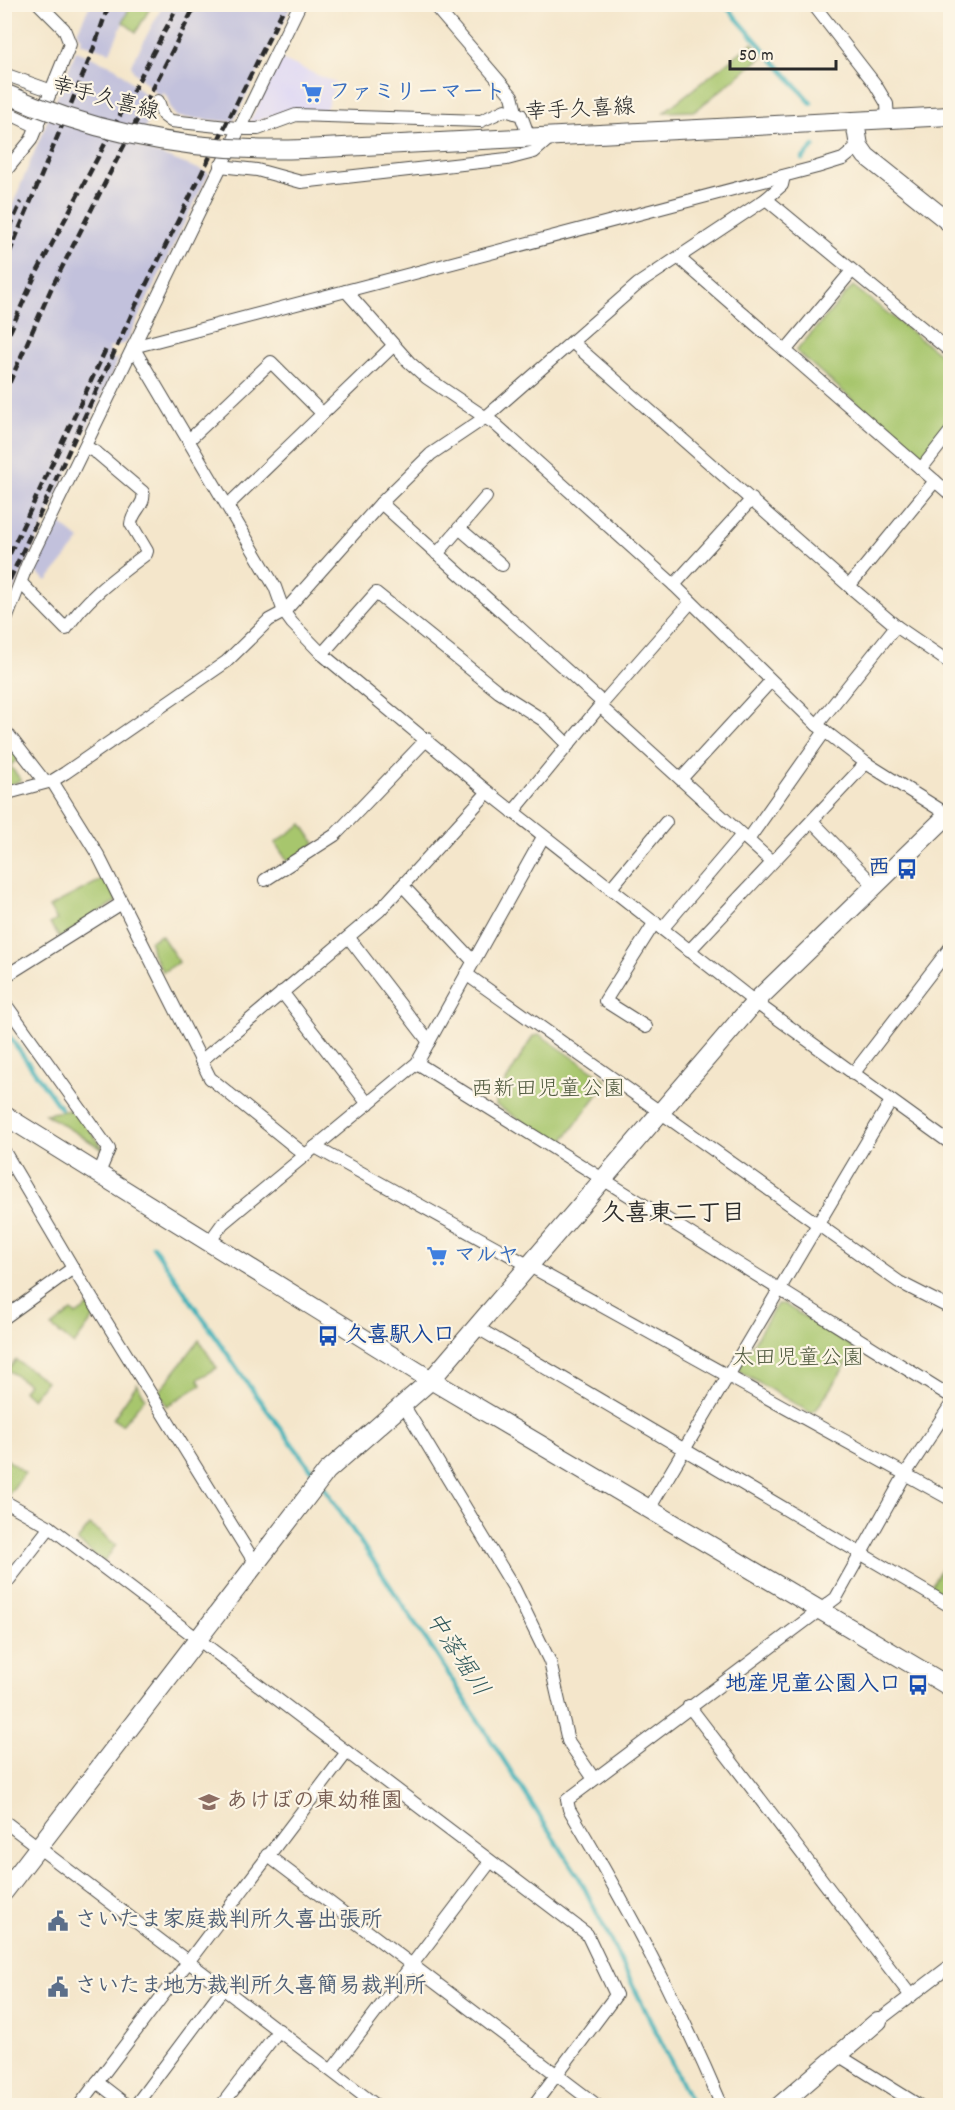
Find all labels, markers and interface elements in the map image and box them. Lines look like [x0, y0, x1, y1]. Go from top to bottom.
scale bar [730, 33, 836, 71]
text: 50 m [739, 44, 774, 69]
street label: 幸手久喜線 [48, 71, 162, 129]
place label: ファミリーマート [329, 78, 506, 109]
supermarket icon: ファミリーマート [300, 81, 324, 105]
street label: 幸手久喜線 [524, 93, 636, 129]
place label: 西 [868, 854, 890, 885]
bus stop icon: 西 [895, 857, 919, 881]
park label: 西新田児童公園 [471, 1075, 625, 1106]
district label: 久喜東二丁目 [601, 1198, 745, 1232]
place label: マルヤ [454, 1241, 520, 1272]
supermarket icon: マルヤ [425, 1244, 449, 1268]
place label: 久喜駅入口 [345, 1321, 455, 1352]
bus stop icon: 久喜駅入口 [316, 1324, 340, 1348]
park label: 太田児童公園 [732, 1344, 864, 1375]
water label: 中落堀川 [416, 1605, 496, 1705]
place label: 地産児童公園入口 [725, 1670, 901, 1701]
bus stop icon: 地産児童公園入口 [906, 1673, 930, 1697]
place label: あけぼの東幼稚園 [226, 1787, 403, 1818]
school or university icon: あけぼの東幼稚園 [197, 1790, 221, 1814]
place label: さいたま家庭裁判所久喜出張所 [75, 1906, 383, 1937]
public building icon: さいたま家庭裁判所久喜出張所 [46, 1909, 70, 1933]
place label: さいたま地方裁判所久喜簡易裁判所 [75, 1972, 427, 2003]
public building icon: さいたま地方裁判所久喜簡易裁判所 [46, 1975, 70, 1999]

